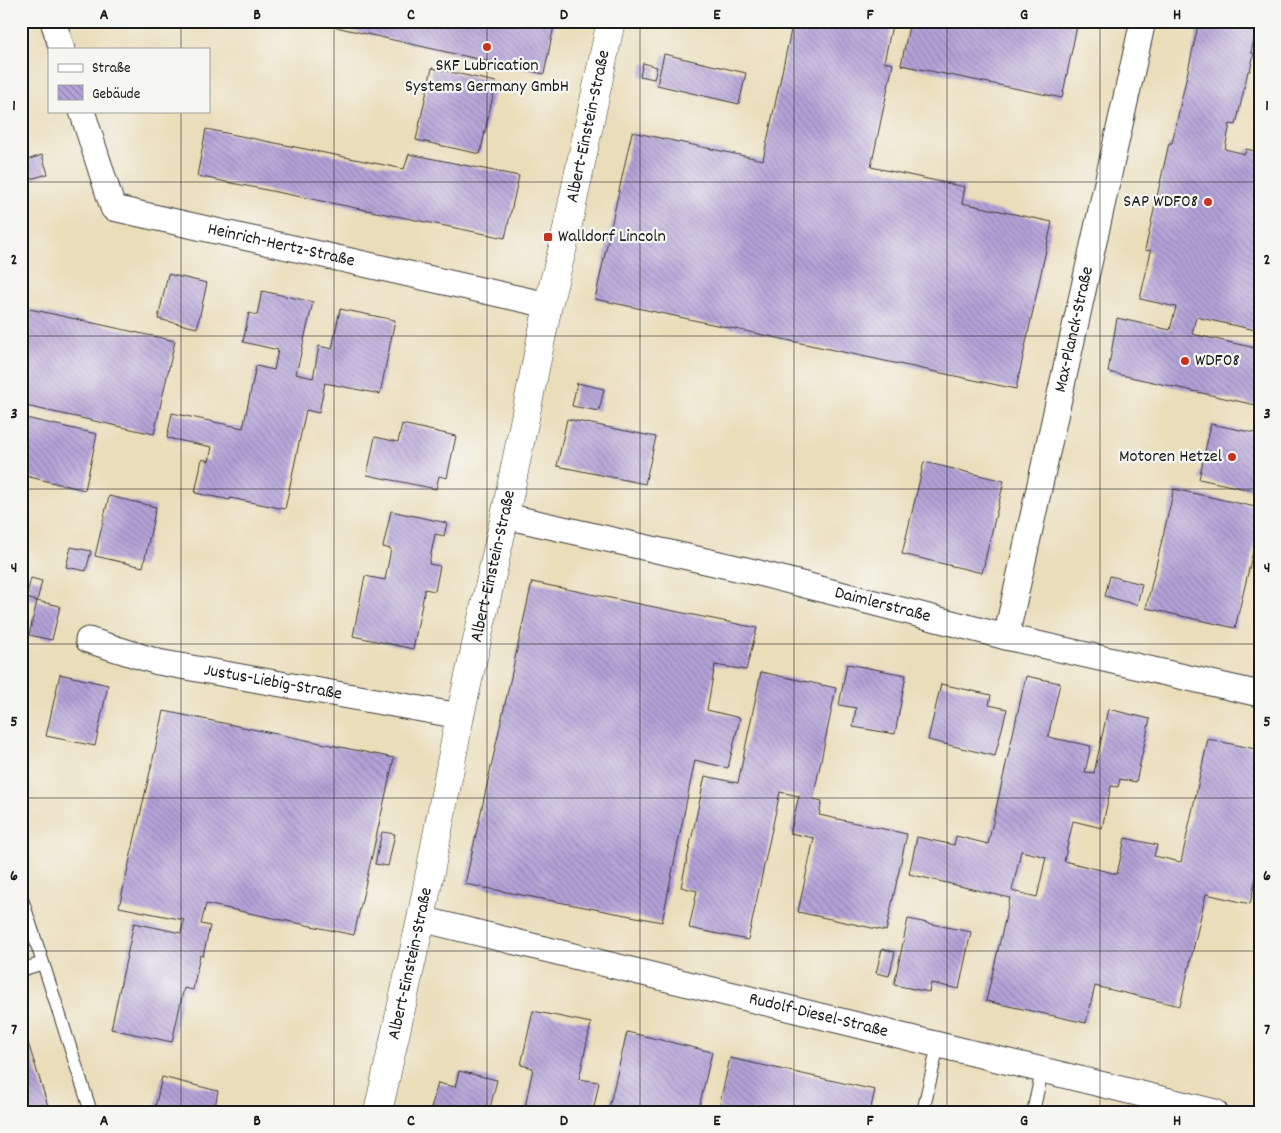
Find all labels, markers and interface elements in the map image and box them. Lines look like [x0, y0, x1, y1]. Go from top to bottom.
text: A [100, 4, 109, 27]
text: B [253, 4, 261, 27]
text: C [407, 4, 415, 27]
text: D [560, 4, 569, 27]
text: E [713, 4, 721, 27]
text: F [866, 4, 874, 27]
text: G [1020, 4, 1028, 27]
text: H [1173, 4, 1181, 27]
marker: SKF Lubrication Systems Germany GmbH [481, 41, 493, 53]
legend [48, 48, 210, 112]
street label: Albert-Einstein-Straße [560, 48, 617, 205]
place label: SKF Lubrication Systems Germany GmbH [405, 54, 569, 100]
text: Straße [92, 58, 131, 80]
text: Gebäude [92, 84, 141, 106]
text: 1 [12, 95, 16, 118]
text: 1 [1265, 95, 1269, 118]
place label: SAP WDF08 [1123, 190, 1198, 215]
marker: SAP WDF08 [1202, 196, 1214, 208]
street label: Heinrich-Hertz-Straße [205, 217, 357, 274]
place label: Walldorf Lincoln [558, 225, 666, 250]
marker: Walldorf Lincoln [542, 231, 554, 243]
text: 2 [11, 249, 18, 272]
text: 2 [1264, 249, 1271, 272]
street label: Max-Planck-Straße [1048, 264, 1101, 395]
place label: WDF08 [1195, 349, 1240, 374]
marker: WDF08 [1179, 355, 1191, 367]
text: 3 [10, 403, 18, 426]
text: 3 [1263, 403, 1271, 426]
place label: Motoren Hetzel [1119, 445, 1223, 470]
marker: Motoren Hetzel [1226, 451, 1238, 463]
street label: Albert-Einstein-Straße [464, 488, 522, 645]
text: 4 [11, 557, 17, 580]
text: 4 [1264, 557, 1270, 580]
street label: Daimlerstraße [832, 581, 933, 629]
street label: Justus-Liebig-Straße [202, 658, 344, 707]
text: 5 [10, 711, 18, 734]
text: 5 [1263, 711, 1271, 734]
text: 6 [10, 865, 18, 888]
text: 6 [1263, 865, 1271, 888]
street label: Albert-Einstein-Straße [382, 885, 439, 1042]
street label: Rudolf-Diesel-Straße [746, 987, 891, 1045]
text: 7 [11, 1019, 17, 1042]
text: 7 [1264, 1019, 1270, 1042]
text: A [100, 1110, 109, 1133]
text: B [253, 1110, 261, 1133]
text: C [407, 1110, 415, 1133]
text: D [560, 1110, 569, 1133]
text: E [713, 1110, 721, 1133]
text: F [866, 1110, 874, 1133]
text: G [1020, 1110, 1028, 1133]
text: H [1173, 1110, 1181, 1133]

